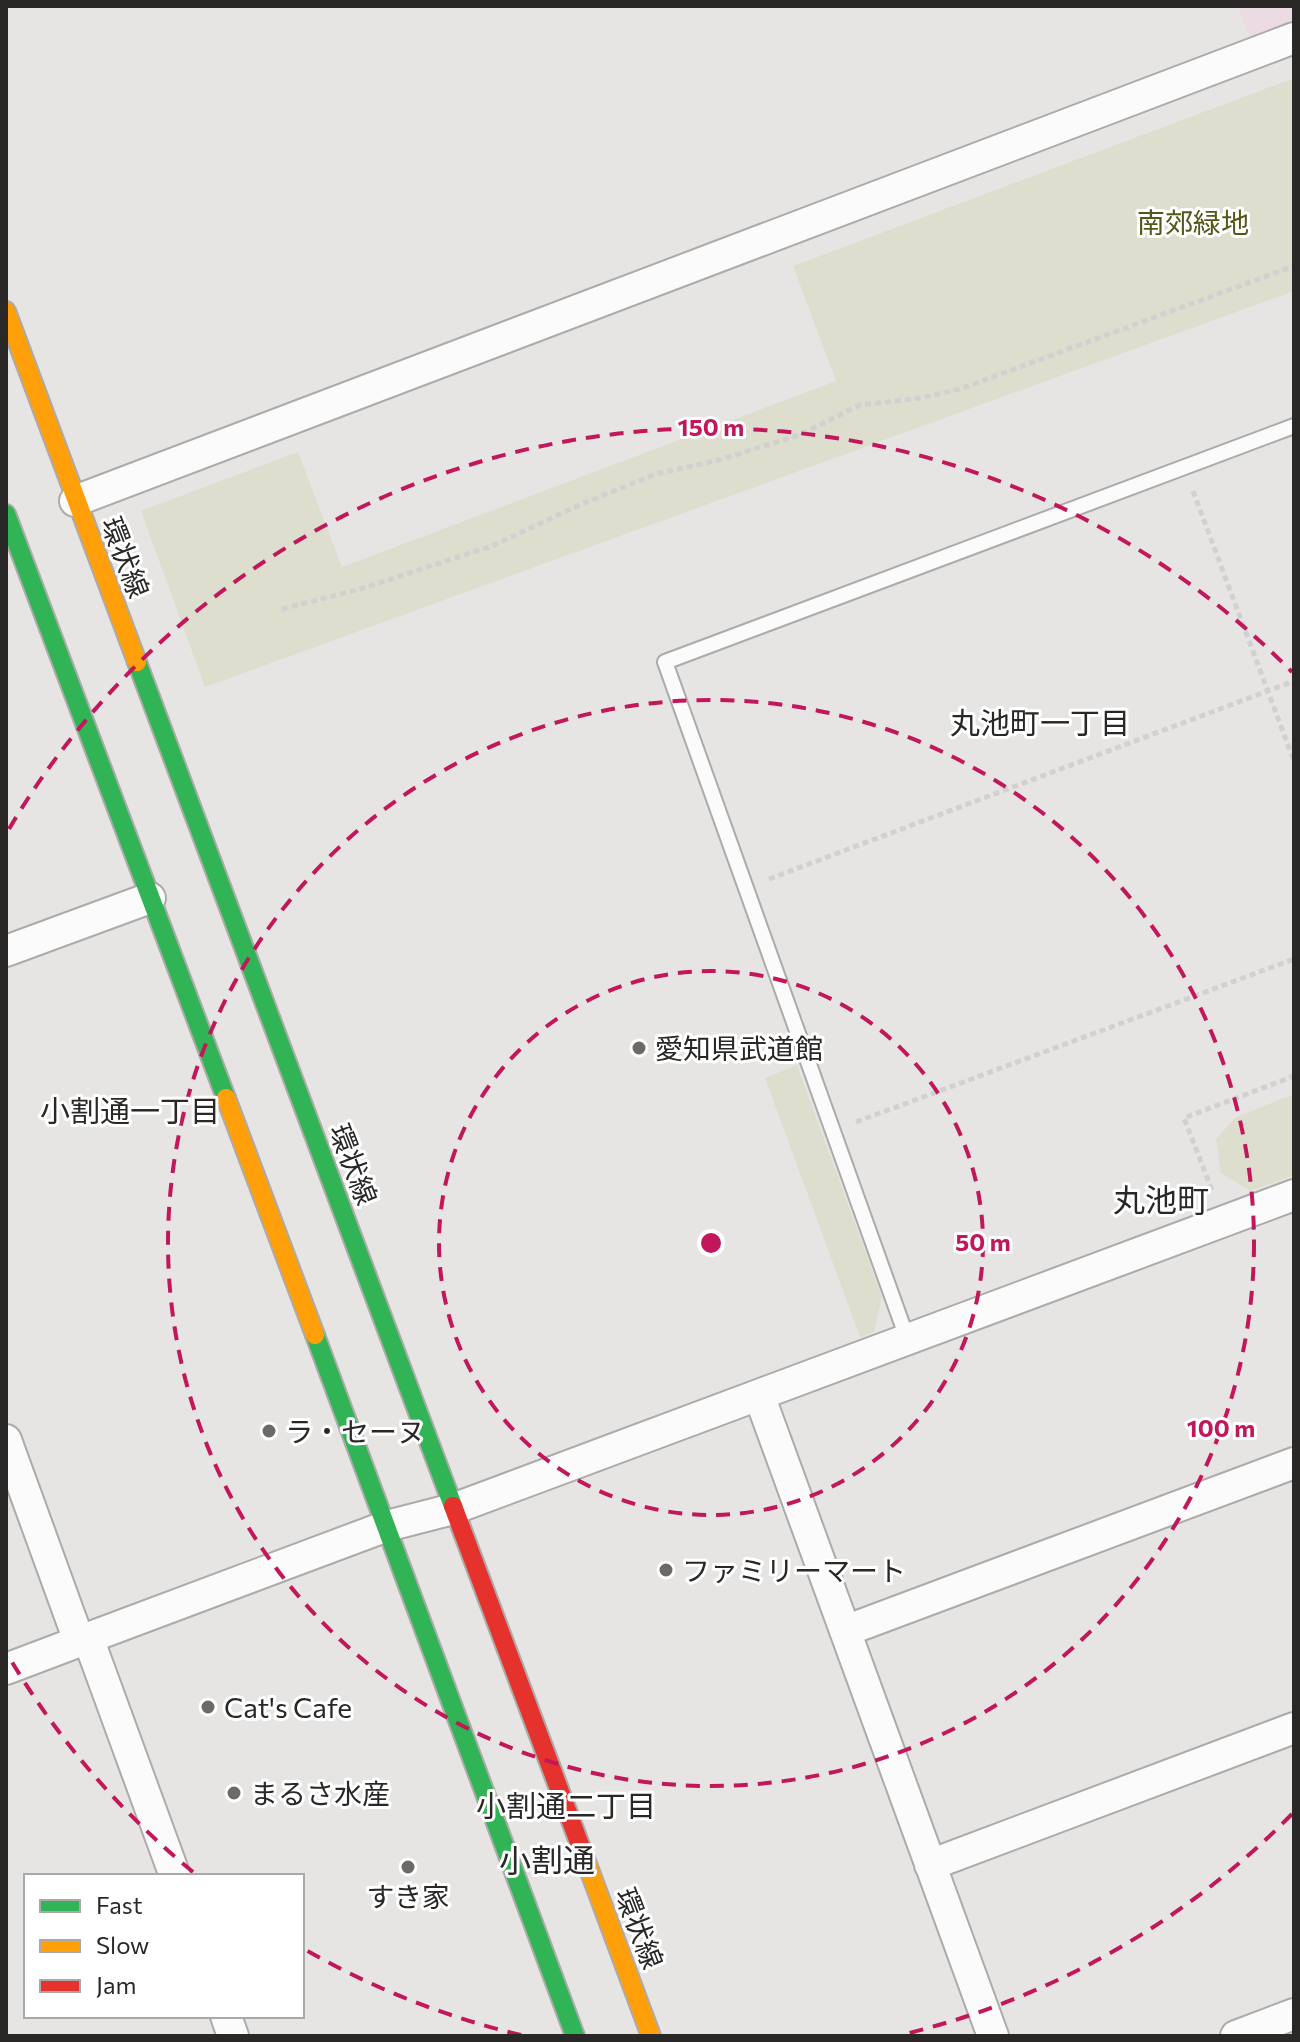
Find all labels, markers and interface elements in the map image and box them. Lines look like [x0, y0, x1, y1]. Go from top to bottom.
park label: 南郊緑地 [1137, 205, 1249, 239]
text: 150 m [678, 412, 744, 441]
street label: 環状線 [95, 512, 157, 602]
district label: 丸池町一丁目 [950, 703, 1130, 740]
place label: 愛知県武道館 [655, 1031, 823, 1065]
marker: 愛知県武道館 [630, 1039, 648, 1057]
district label: 小割通一丁目 [40, 1091, 220, 1128]
street label: 環状線 [323, 1119, 385, 1209]
district label: 丸池町 [1113, 1179, 1209, 1219]
text: 50 m [955, 1227, 1011, 1256]
centre of rings [697, 1229, 725, 1257]
text: 100 m [1187, 1413, 1255, 1442]
place label: ラ・セーヌ [285, 1414, 425, 1448]
marker: ラ・セーヌ [260, 1422, 278, 1440]
place label: ファミリーマート [682, 1553, 906, 1587]
marker: ファミリーマート [657, 1561, 675, 1579]
place label: Cat's Cafe [224, 1690, 352, 1724]
marker: Cat's Cafe [199, 1698, 217, 1716]
place label: まるさ水産 [250, 1776, 390, 1810]
marker: まるさ水産 [225, 1784, 243, 1802]
district label: 小割通二丁目 [476, 1786, 656, 1823]
district label: 小割通 [499, 1839, 595, 1879]
marker: すき家 [399, 1858, 417, 1876]
legend [24, 1874, 304, 2018]
place label: すき家 [366, 1879, 450, 1913]
street label: 環状線 [609, 1883, 671, 1973]
text: Fast [96, 1890, 143, 1919]
text: Slow [96, 1930, 149, 1959]
text: Jam [96, 1970, 136, 1999]

